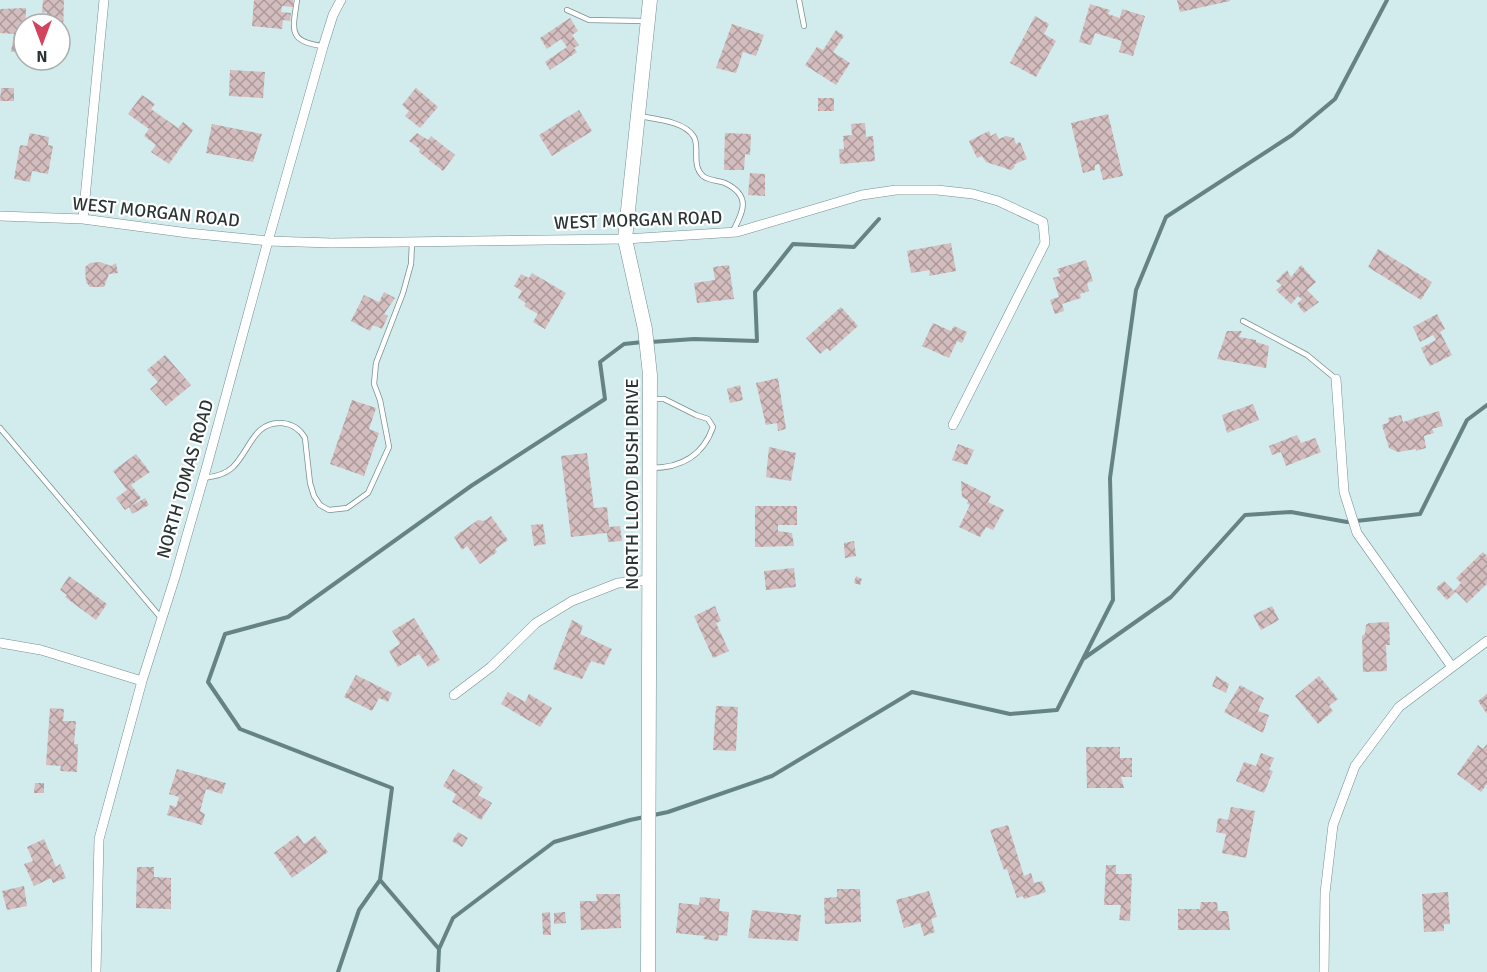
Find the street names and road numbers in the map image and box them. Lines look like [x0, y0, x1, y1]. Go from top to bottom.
street label: WEST MORGAN ROAD [71, 192, 241, 232]
street label: WEST MORGAN ROAD [553, 206, 723, 234]
street label: NORTH LLOYD BUSH DRIVE [621, 378, 643, 590]
street label: NORTH TOMAS ROAD [152, 397, 218, 561]

